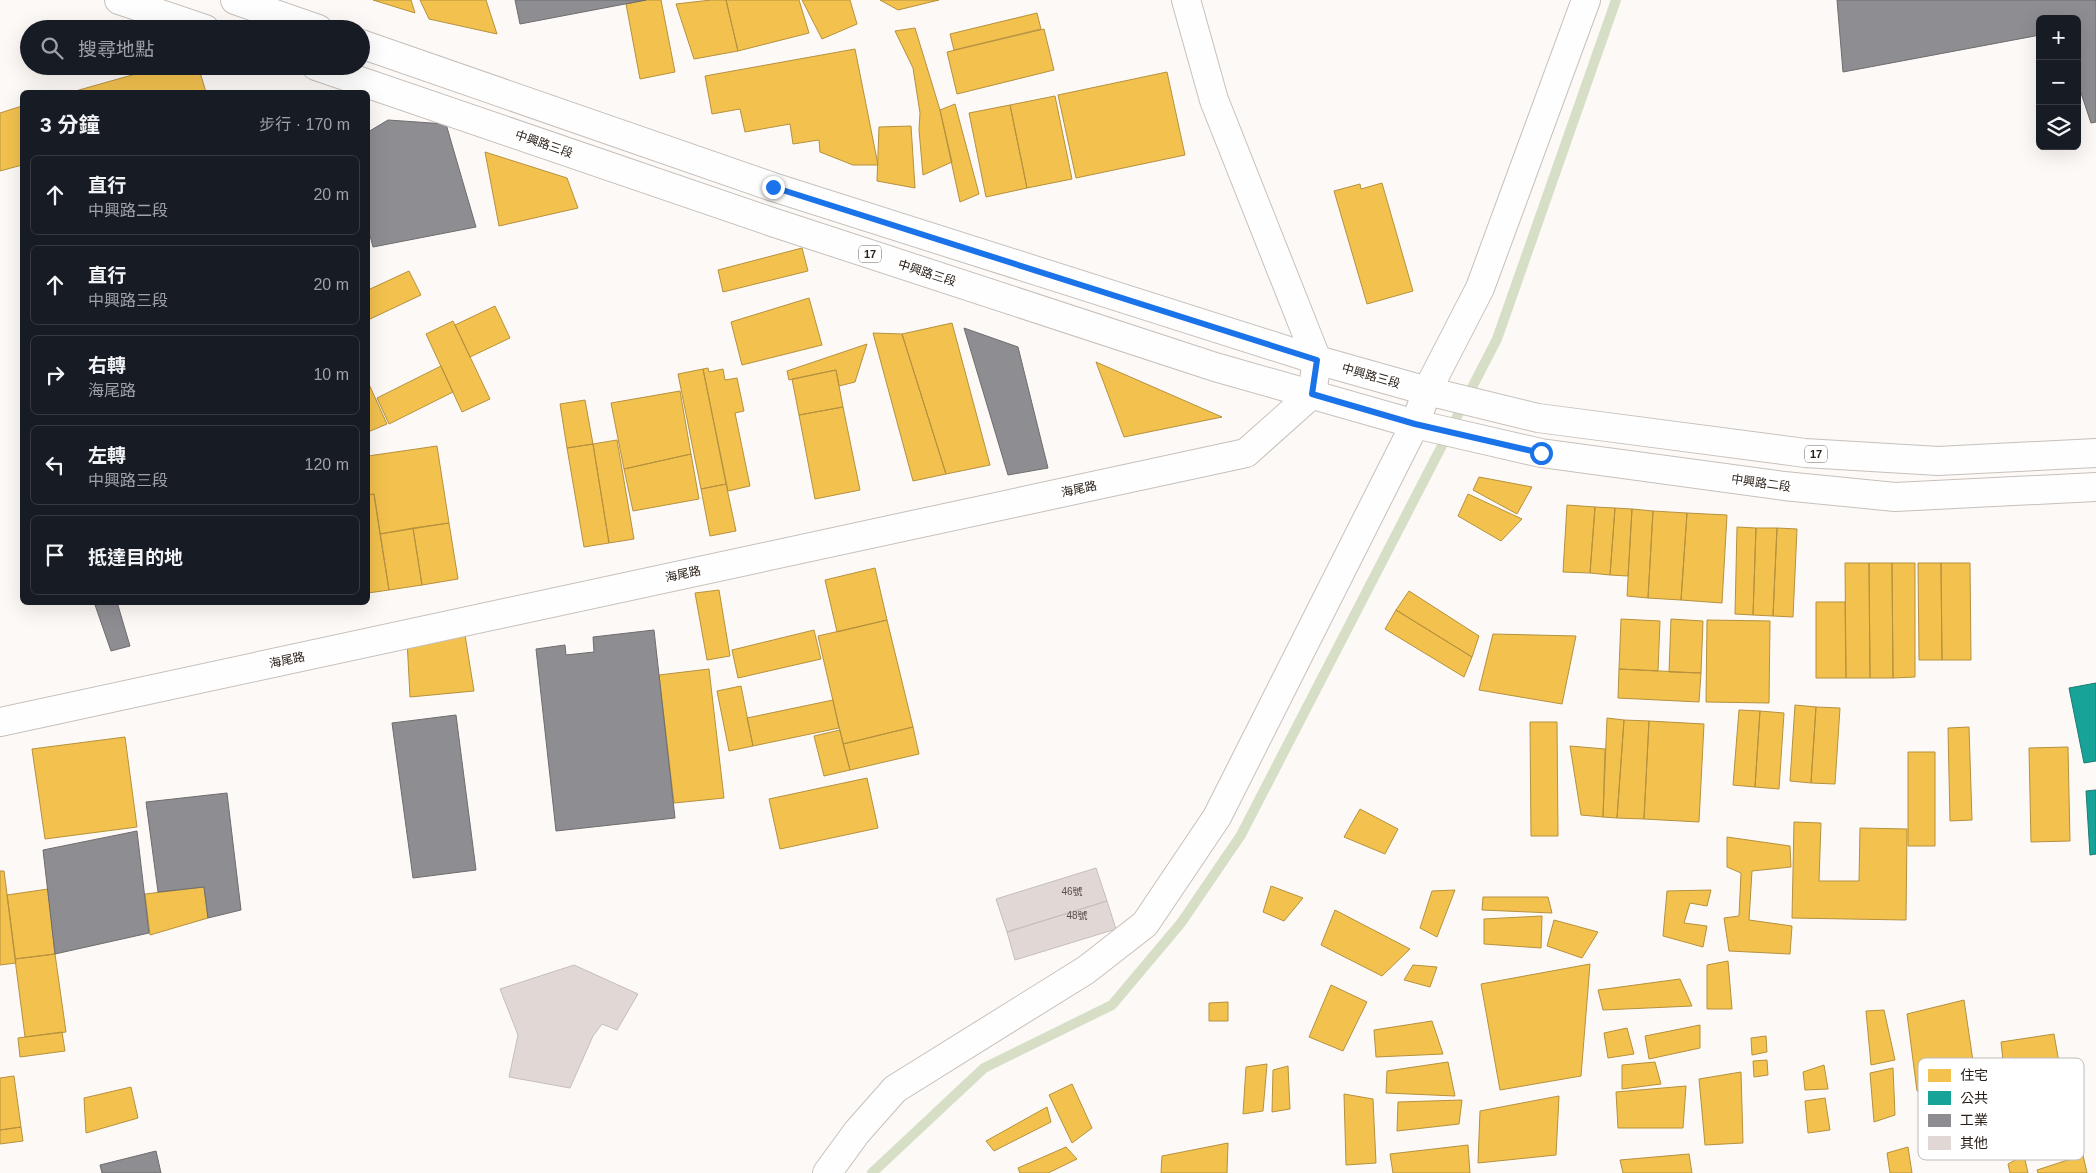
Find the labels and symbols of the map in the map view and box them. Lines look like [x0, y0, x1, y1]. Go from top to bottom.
street label: 中興路三段 [513, 128, 575, 160]
route end [762, 176, 785, 199]
road number: 17 [859, 245, 881, 262]
street label: 中興路三段 [896, 257, 958, 289]
street label: 中興路三段 [1340, 361, 1402, 391]
route start [1530, 442, 1553, 465]
road number: 17 [1805, 446, 1827, 462]
street label: 中興路二段 [1730, 472, 1792, 494]
street label: 海尾路 [1060, 478, 1098, 500]
street label: 海尾路 [664, 563, 702, 585]
street label: 海尾路 [268, 649, 306, 671]
house number: 46號 [1061, 886, 1083, 897]
house number: 48號 [1066, 910, 1088, 921]
legend [1918, 1058, 2084, 1160]
text: 住宅 [1960, 1067, 1988, 1083]
text: 公共 [1960, 1090, 1988, 1106]
text: 工業 [1960, 1112, 1988, 1128]
text: 其他 [1960, 1135, 1988, 1151]

